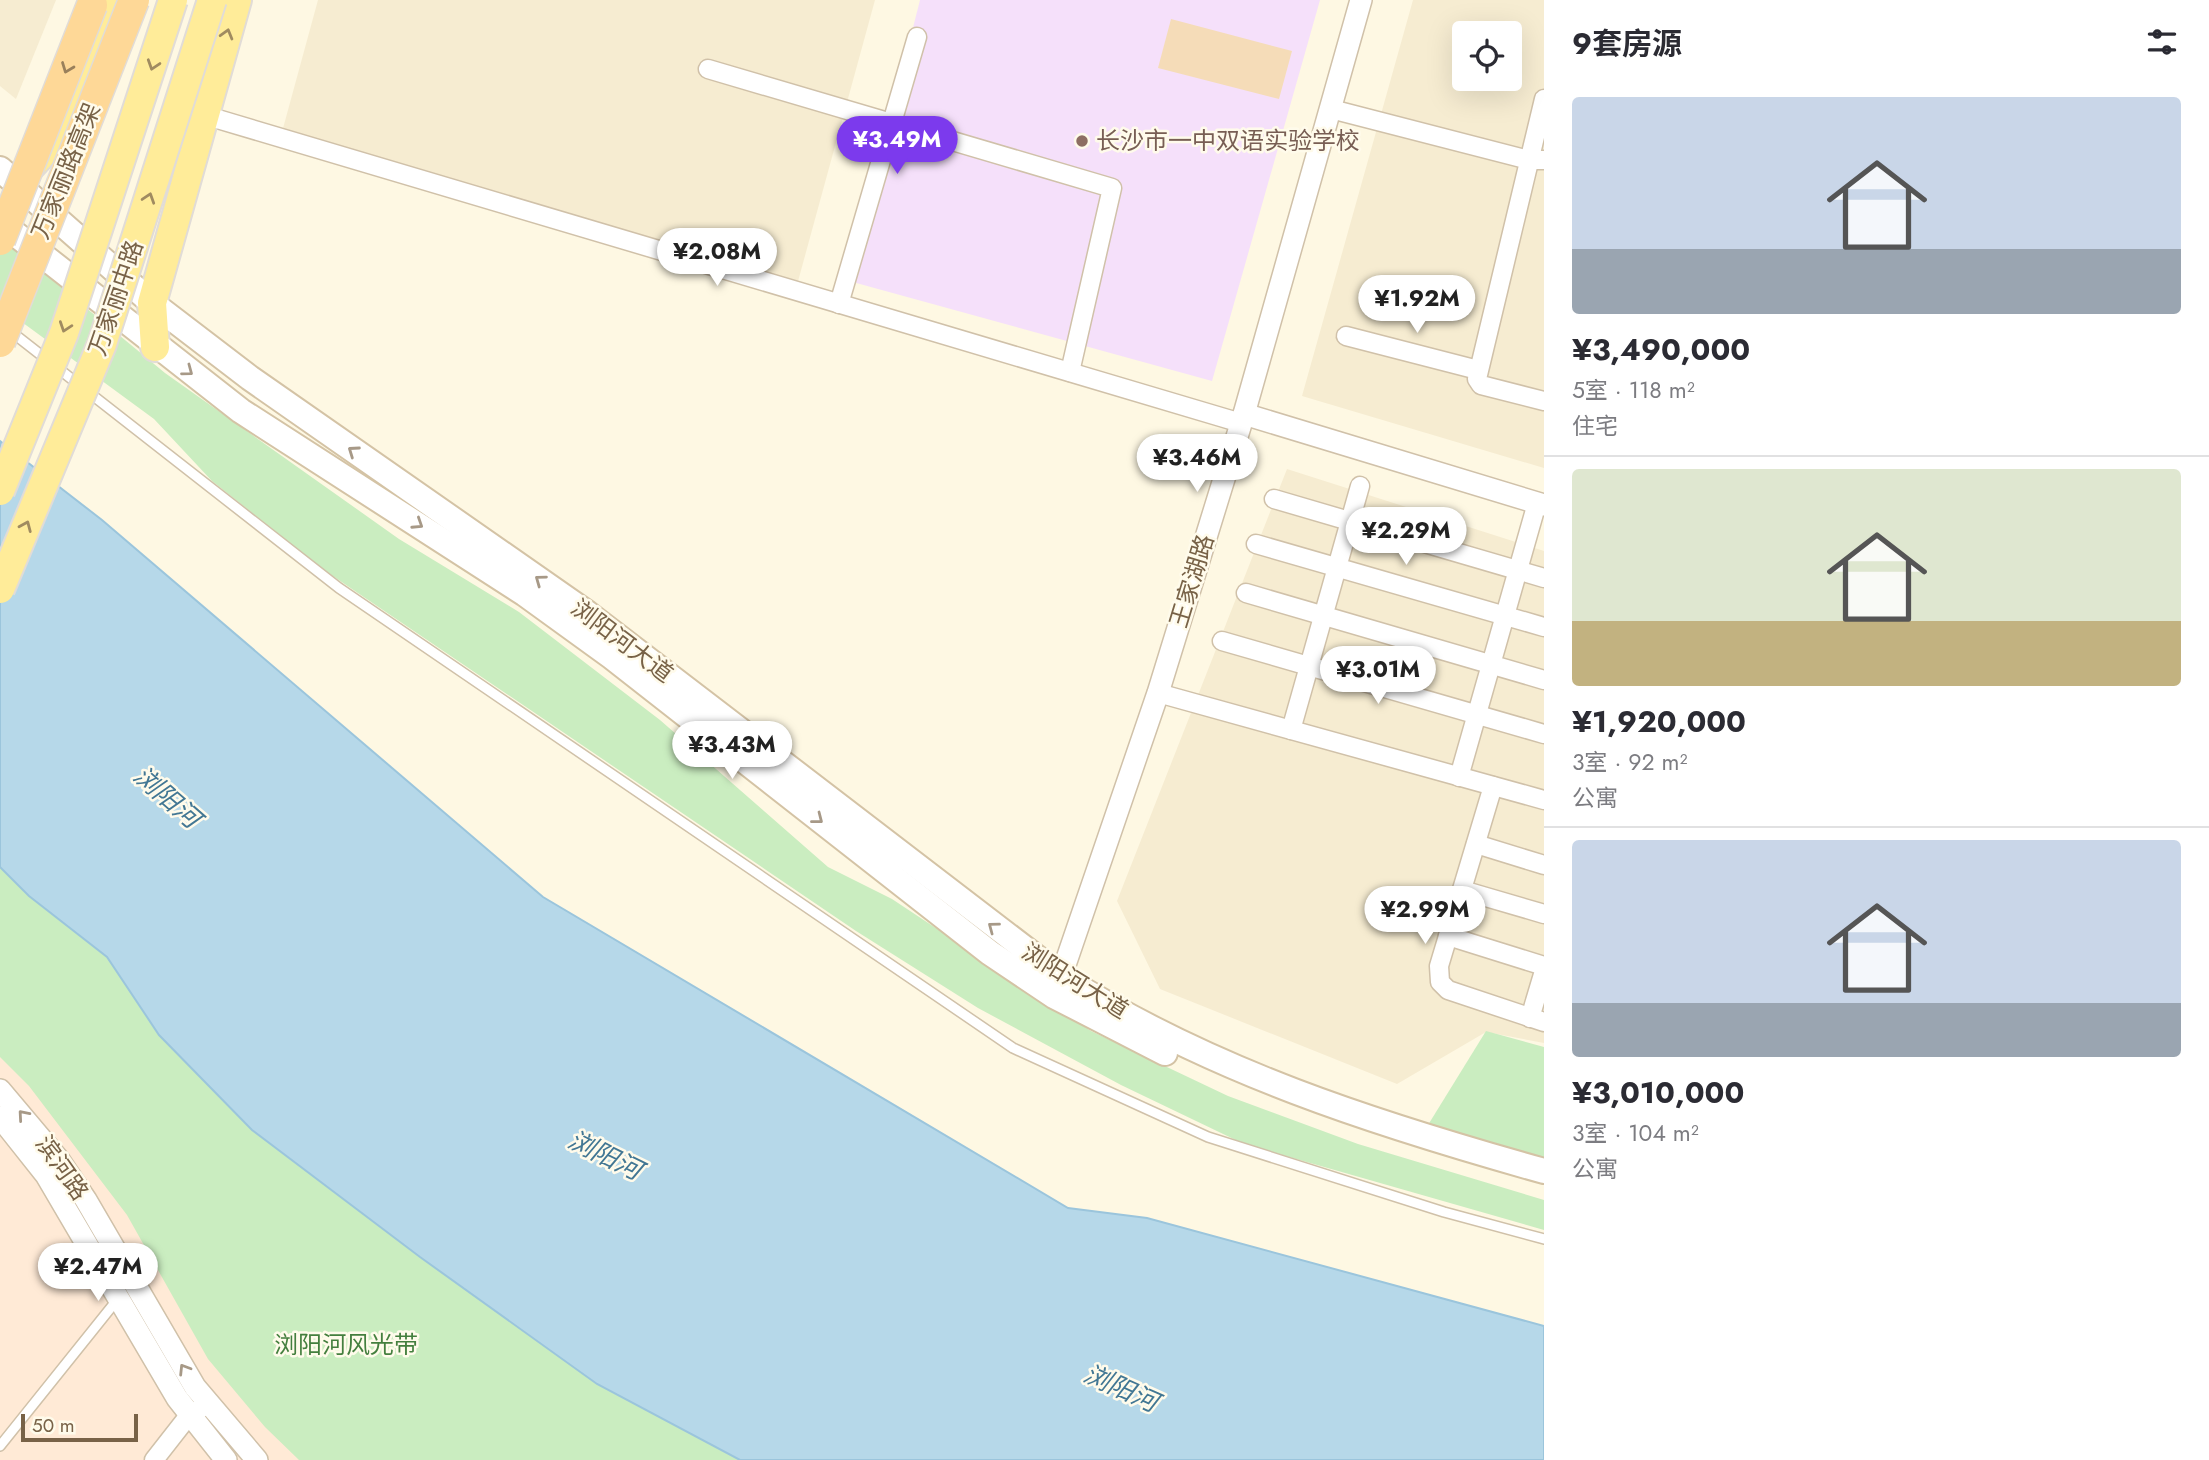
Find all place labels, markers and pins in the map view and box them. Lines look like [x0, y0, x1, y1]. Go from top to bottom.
pin: ¥3.49M [840, 116, 954, 176]
place label: 长沙市一中双语实验学校 [1096, 123, 1360, 158]
marker: 长沙市一中双语实验学校 [1074, 133, 1090, 149]
pin: ¥2.08M [660, 229, 774, 288]
pin: ¥1.92M [1360, 276, 1474, 335]
pin: ¥3.46M [1140, 434, 1254, 494]
pin: ¥2.29M [1349, 508, 1463, 567]
pin: ¥3.01M [1321, 646, 1435, 706]
pin: ¥3.43M [675, 722, 789, 781]
pin: ¥2.99M [1368, 886, 1482, 946]
pin: ¥2.47M [41, 1244, 155, 1303]

